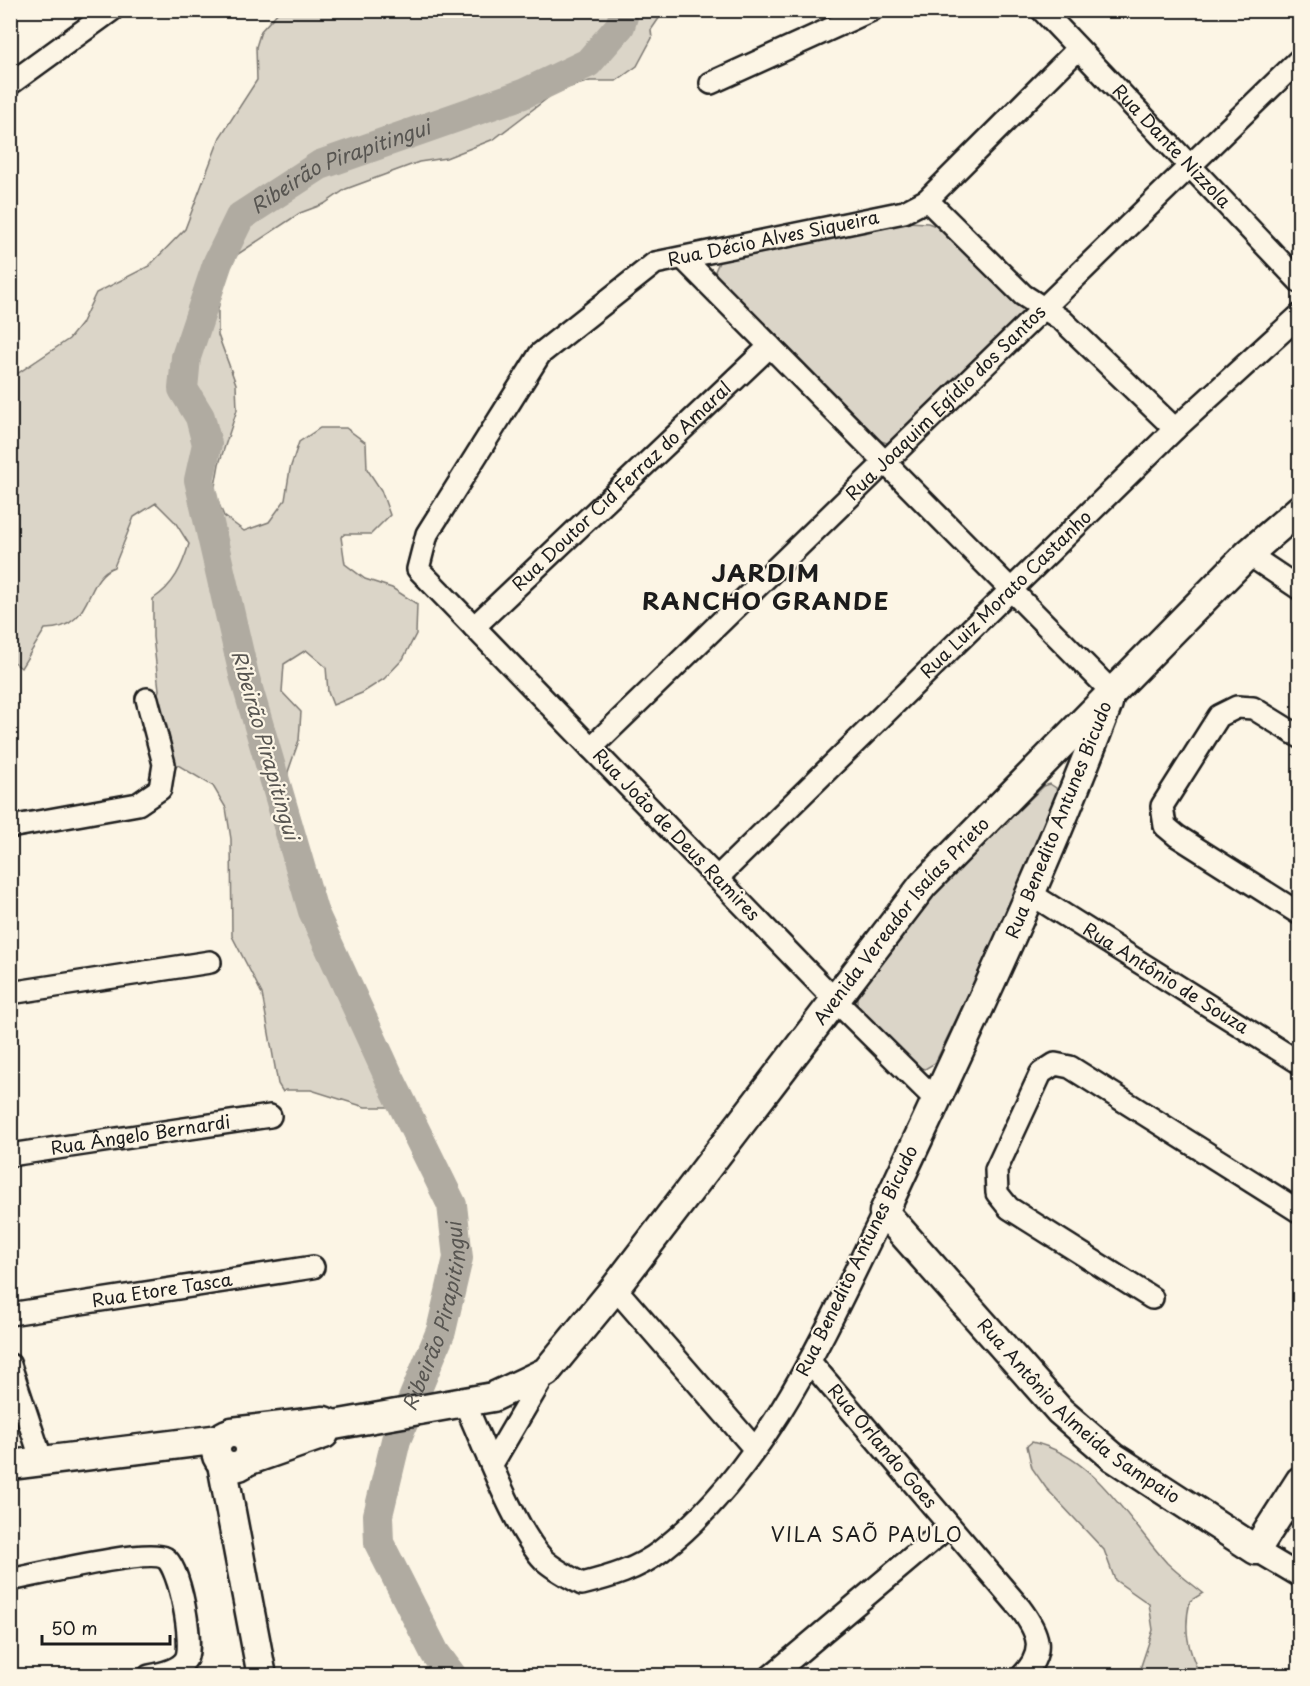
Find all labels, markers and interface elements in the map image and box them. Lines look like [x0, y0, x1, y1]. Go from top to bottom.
street label: Rua Dante Nizzola [1107, 77, 1239, 214]
water label: Ribeirão Pirapitingui [244, 110, 437, 220]
street label: Rua Décio Alves Siqueira [665, 202, 882, 272]
street label: Rua Joaquim Egídio dos Santos [839, 298, 1051, 506]
street label: Rua Doutor Cid Ferraz do Amaral [505, 375, 737, 596]
street label: Rua Luiz Morato Castanho [913, 503, 1097, 684]
district label: JARDIM RANCHO GRANDE [642, 554, 890, 618]
water label: Ribeirão Pirapitingui [225, 646, 308, 846]
street label: Rua Benedito Antunes Bicudo [998, 697, 1118, 942]
street label: Rua João de Deus Ramires [587, 742, 767, 926]
street label: Avenida Vereador Isaías Prieto [806, 810, 995, 1030]
street label: Rua Antônio de Souza [1078, 915, 1255, 1040]
street label: Rua Ângelo Bernardi [49, 1107, 232, 1161]
street label: Rua Benedito Antunes Bicudo [788, 1140, 923, 1380]
water label: Ribeirão Pirapitingui [394, 1217, 472, 1415]
street label: Rua Etore Tasca [90, 1265, 234, 1313]
street label: Rua Antônio Almeida Sampaio [972, 1312, 1186, 1509]
street label: Rua Orlando Goes [822, 1377, 944, 1514]
district label: VILA SAÕ PAULO [771, 1519, 963, 1549]
scale bar [42, 1608, 170, 1646]
text: 50 m [51, 1614, 98, 1641]

